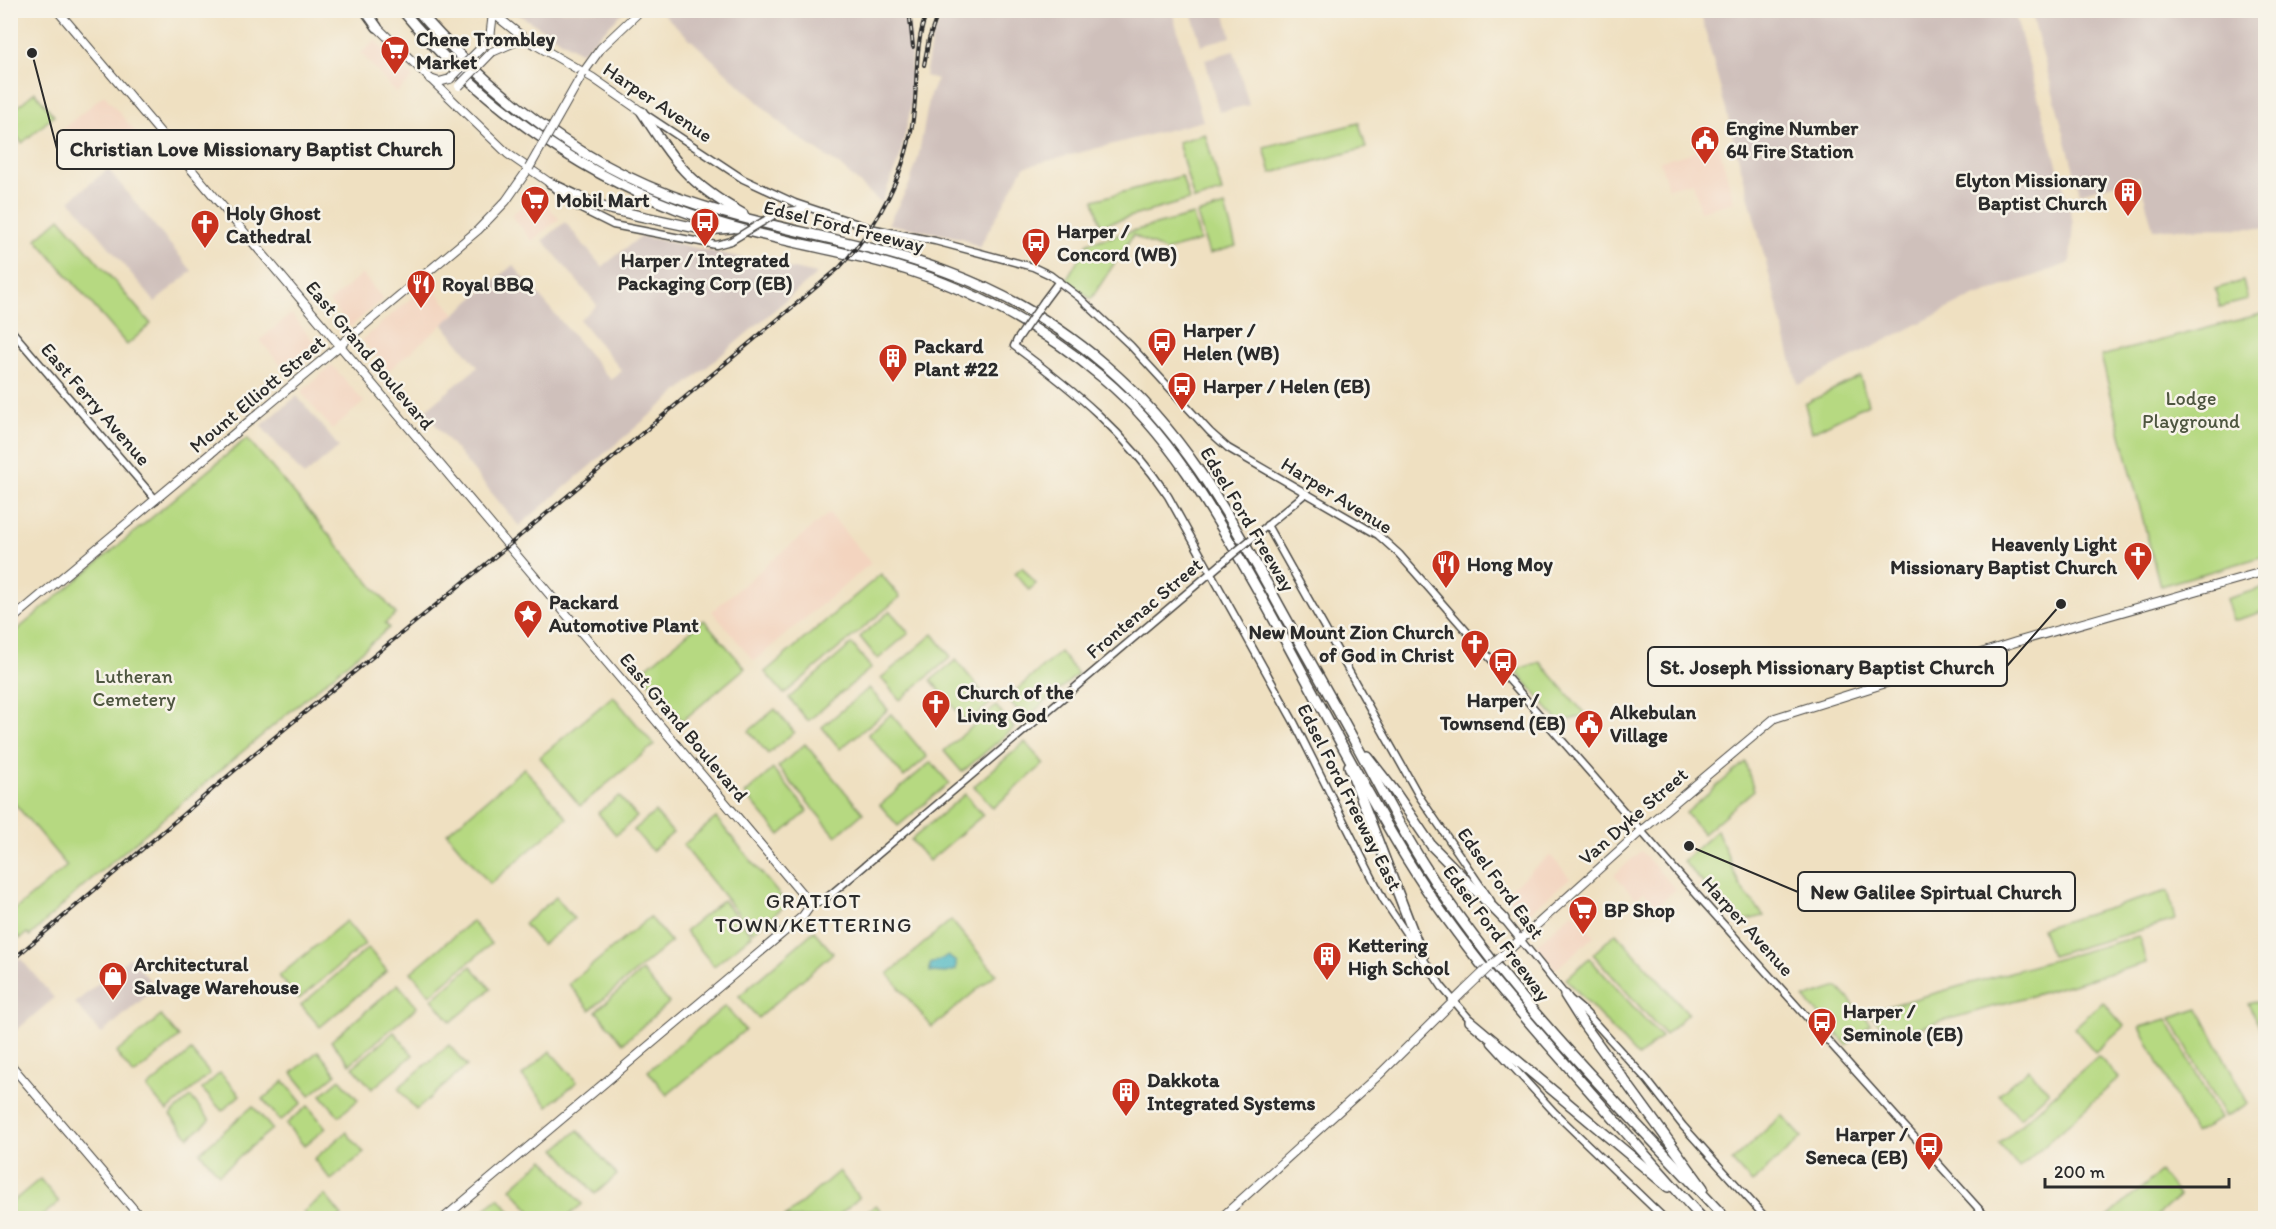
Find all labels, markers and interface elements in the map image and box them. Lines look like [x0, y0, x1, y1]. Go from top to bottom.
place label: Chene Trombley Market [416, 27, 556, 74]
supermarket icon: Chene Trombley Market [379, 34, 411, 76]
street label: Harper Avenue [599, 57, 717, 147]
place label: Engine Number 64 Fire Station [1726, 116, 1859, 163]
public building icon: Engine Number 64 Fire Station [1689, 124, 1721, 166]
callout: Christian Love Missionary Baptist Church [57, 130, 454, 169]
text: Christian Love Missionary Baptist Church [70, 136, 443, 162]
place label: Elyton Missionary Baptist Church [1955, 168, 2108, 216]
building icon: Elyton Missionary Baptist Church [2112, 176, 2144, 218]
supermarket icon: Mobil Mart [519, 184, 551, 226]
place label: Mobil Mart [556, 188, 650, 212]
street label: Edsel Ford Freeway [761, 194, 927, 258]
place label: Holy Ghost Cathedral [226, 201, 321, 248]
bus stop icon: Harper / Integrated Packaging Corp (EB) [689, 206, 721, 248]
church icon: Holy Ghost Cathedral [189, 208, 221, 250]
place label: Harper / Concord (WB) [1057, 219, 1177, 267]
bus stop icon: Harper / Concord (WB) [1020, 226, 1052, 268]
place label: Harper / Integrated Packaging Corp (EB) [617, 248, 793, 296]
restaurant icon: Royal BBQ [405, 268, 437, 310]
place label: Royal BBQ [442, 272, 534, 297]
street label: East Grand Boulevard [301, 275, 440, 435]
place label: Harper / Helen (WB) [1183, 318, 1279, 366]
bus stop icon: Harper / Helen (WB) [1146, 326, 1178, 368]
street label: Mount Elliott Street [184, 330, 330, 458]
place label: Packard Plant #22 [914, 334, 999, 381]
street label: East Ferry Avenue [36, 338, 156, 470]
building icon: Packard Plant #22 [877, 342, 909, 384]
bus stop icon: Harper / Helen (EB) [1166, 370, 1198, 412]
place label: Harper / Helen (EB) [1203, 374, 1371, 399]
park label: Lodge Playground [2142, 386, 2240, 433]
street label: Edsel Ford Freeway [1195, 442, 1301, 596]
street label: Harper Avenue [1277, 451, 1397, 539]
place label: Heavenly Light Missionary Baptist Church [1890, 532, 2117, 580]
church icon: Heavenly Light Missionary Baptist Church [2122, 540, 2154, 582]
restaurant icon: Hong Moy [1430, 548, 1462, 590]
street label: Frontenac Street [1081, 552, 1207, 664]
place label: Hong Moy [1467, 552, 1553, 577]
place label: Packard Automotive Plant [548, 590, 699, 637]
place icon: Packard Automotive Plant [512, 598, 544, 640]
place label: New Mount Zion Church of God in Christ [1249, 620, 1455, 667]
church icon: New Mount Zion Church of God in Christ [1459, 628, 1491, 670]
bus stop icon: Harper / Townsend (EB) [1487, 646, 1519, 688]
street label: East Grand Boulevard [615, 647, 754, 807]
callout: St. Joseph Missionary Baptist Church [1648, 647, 2007, 686]
text: St. Joseph Missionary Baptist Church [1660, 654, 1994, 680]
park label: Lutheran Cemetery [92, 664, 176, 711]
place label: Church of the Living God [957, 680, 1074, 728]
church icon: Church of the Living God [920, 688, 952, 730]
place label: Harper / Townsend (EB) [1439, 688, 1566, 736]
street label: Edsel Ford Freeway East [1292, 699, 1408, 895]
place label: Alkebulan Village [1609, 700, 1697, 748]
public building icon: Alkebulan Village [1573, 708, 1605, 750]
street label: Van Dyke Street [1574, 762, 1692, 870]
street label: Edsel Ford East [1452, 822, 1550, 944]
street label: Edsel Ford Freeway [1438, 860, 1556, 1006]
street label: Harper Avenue [1697, 871, 1799, 981]
callout: New Galilee Spirtual Church [1798, 872, 2075, 911]
text: New Galilee Spirtual Church [1810, 879, 2062, 905]
district label: GRATIOT TOWN/KETTERING [715, 888, 913, 937]
supermarket icon: BP Shop [1567, 894, 1599, 936]
place label: BP Shop [1604, 898, 1675, 923]
place label: Kettering High School [1348, 933, 1450, 981]
building icon: Kettering High School [1311, 940, 1343, 982]
place label: Architectural Salvage Warehouse [133, 952, 299, 1000]
shop icon: Architectural Salvage Warehouse [97, 960, 129, 1002]
place label: Harper / Seminole (EB) [1843, 999, 1963, 1047]
bus stop icon: Harper / Seminole (EB) [1806, 1006, 1838, 1048]
place label: Dakkota Integrated Systems [1147, 1068, 1316, 1116]
building icon: Dakkota Integrated Systems [1110, 1076, 1142, 1118]
place label: Harper / Seneca (EB) [1805, 1122, 1909, 1170]
bus stop icon: Harper / Seneca (EB) [1913, 1130, 1945, 1172]
scale bar [2045, 1151, 2230, 1189]
text: 200 m [2054, 1161, 2105, 1183]

